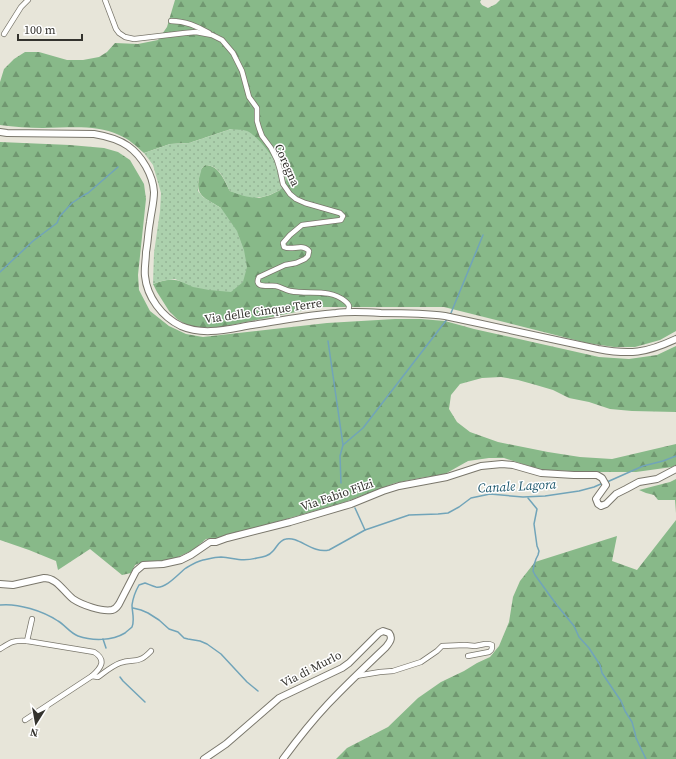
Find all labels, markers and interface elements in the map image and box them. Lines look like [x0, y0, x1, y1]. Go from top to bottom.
scale bar [18, 16, 82, 42]
text: 100 m [24, 22, 56, 38]
street label: Coregna [271, 141, 304, 190]
street label: Via delle Cinque Terre [203, 295, 323, 327]
street label: Via Fabio Filzi [299, 475, 376, 515]
water label: Canale Lagora [477, 475, 557, 497]
street label: Via di Murlo [278, 647, 344, 691]
north arrow [16, 703, 56, 743]
text: N [29, 724, 40, 740]

